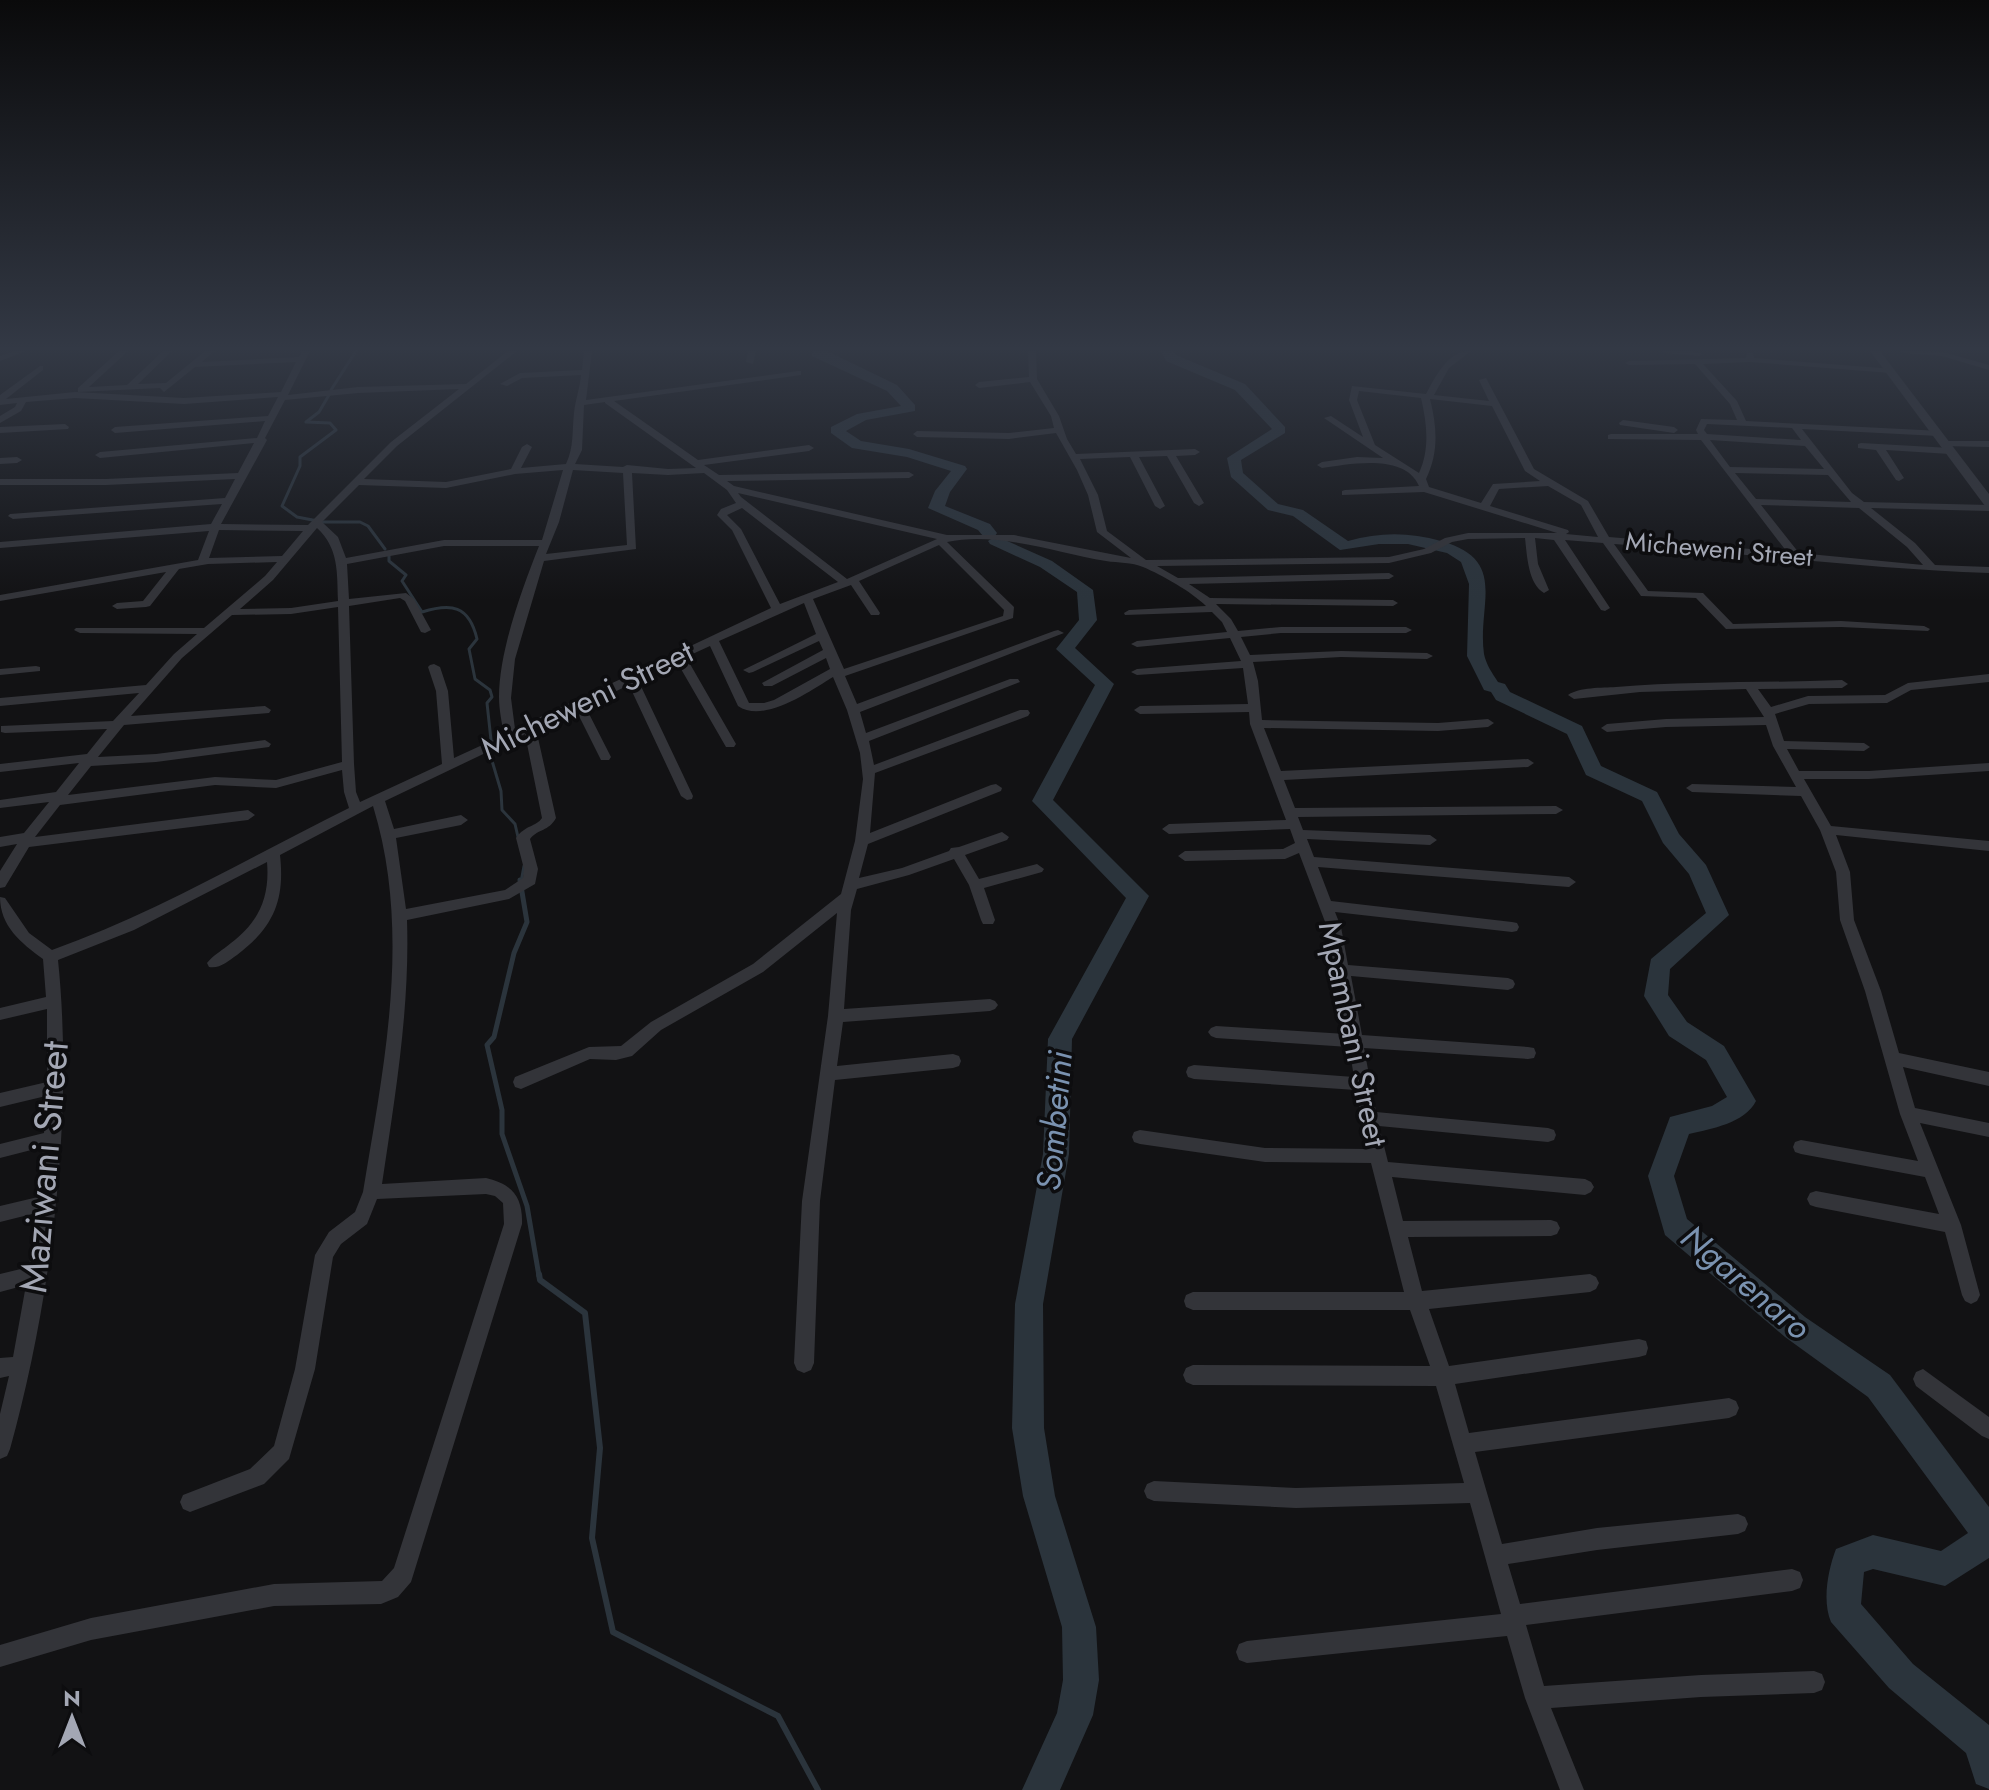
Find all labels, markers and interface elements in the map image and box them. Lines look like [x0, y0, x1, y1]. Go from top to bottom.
street label: Micheweni Street [1624, 522, 1815, 576]
street label: Micheweni Street [473, 629, 701, 771]
street label: Mpambani Street [1307, 917, 1399, 1151]
street label: Maziwani Street [5, 1039, 82, 1295]
water label: Sombetini [1024, 1048, 1085, 1193]
water label: Ngarenaro [1670, 1213, 1821, 1351]
north arrow [32, 1678, 112, 1758]
text: N [63, 1682, 81, 1714]

